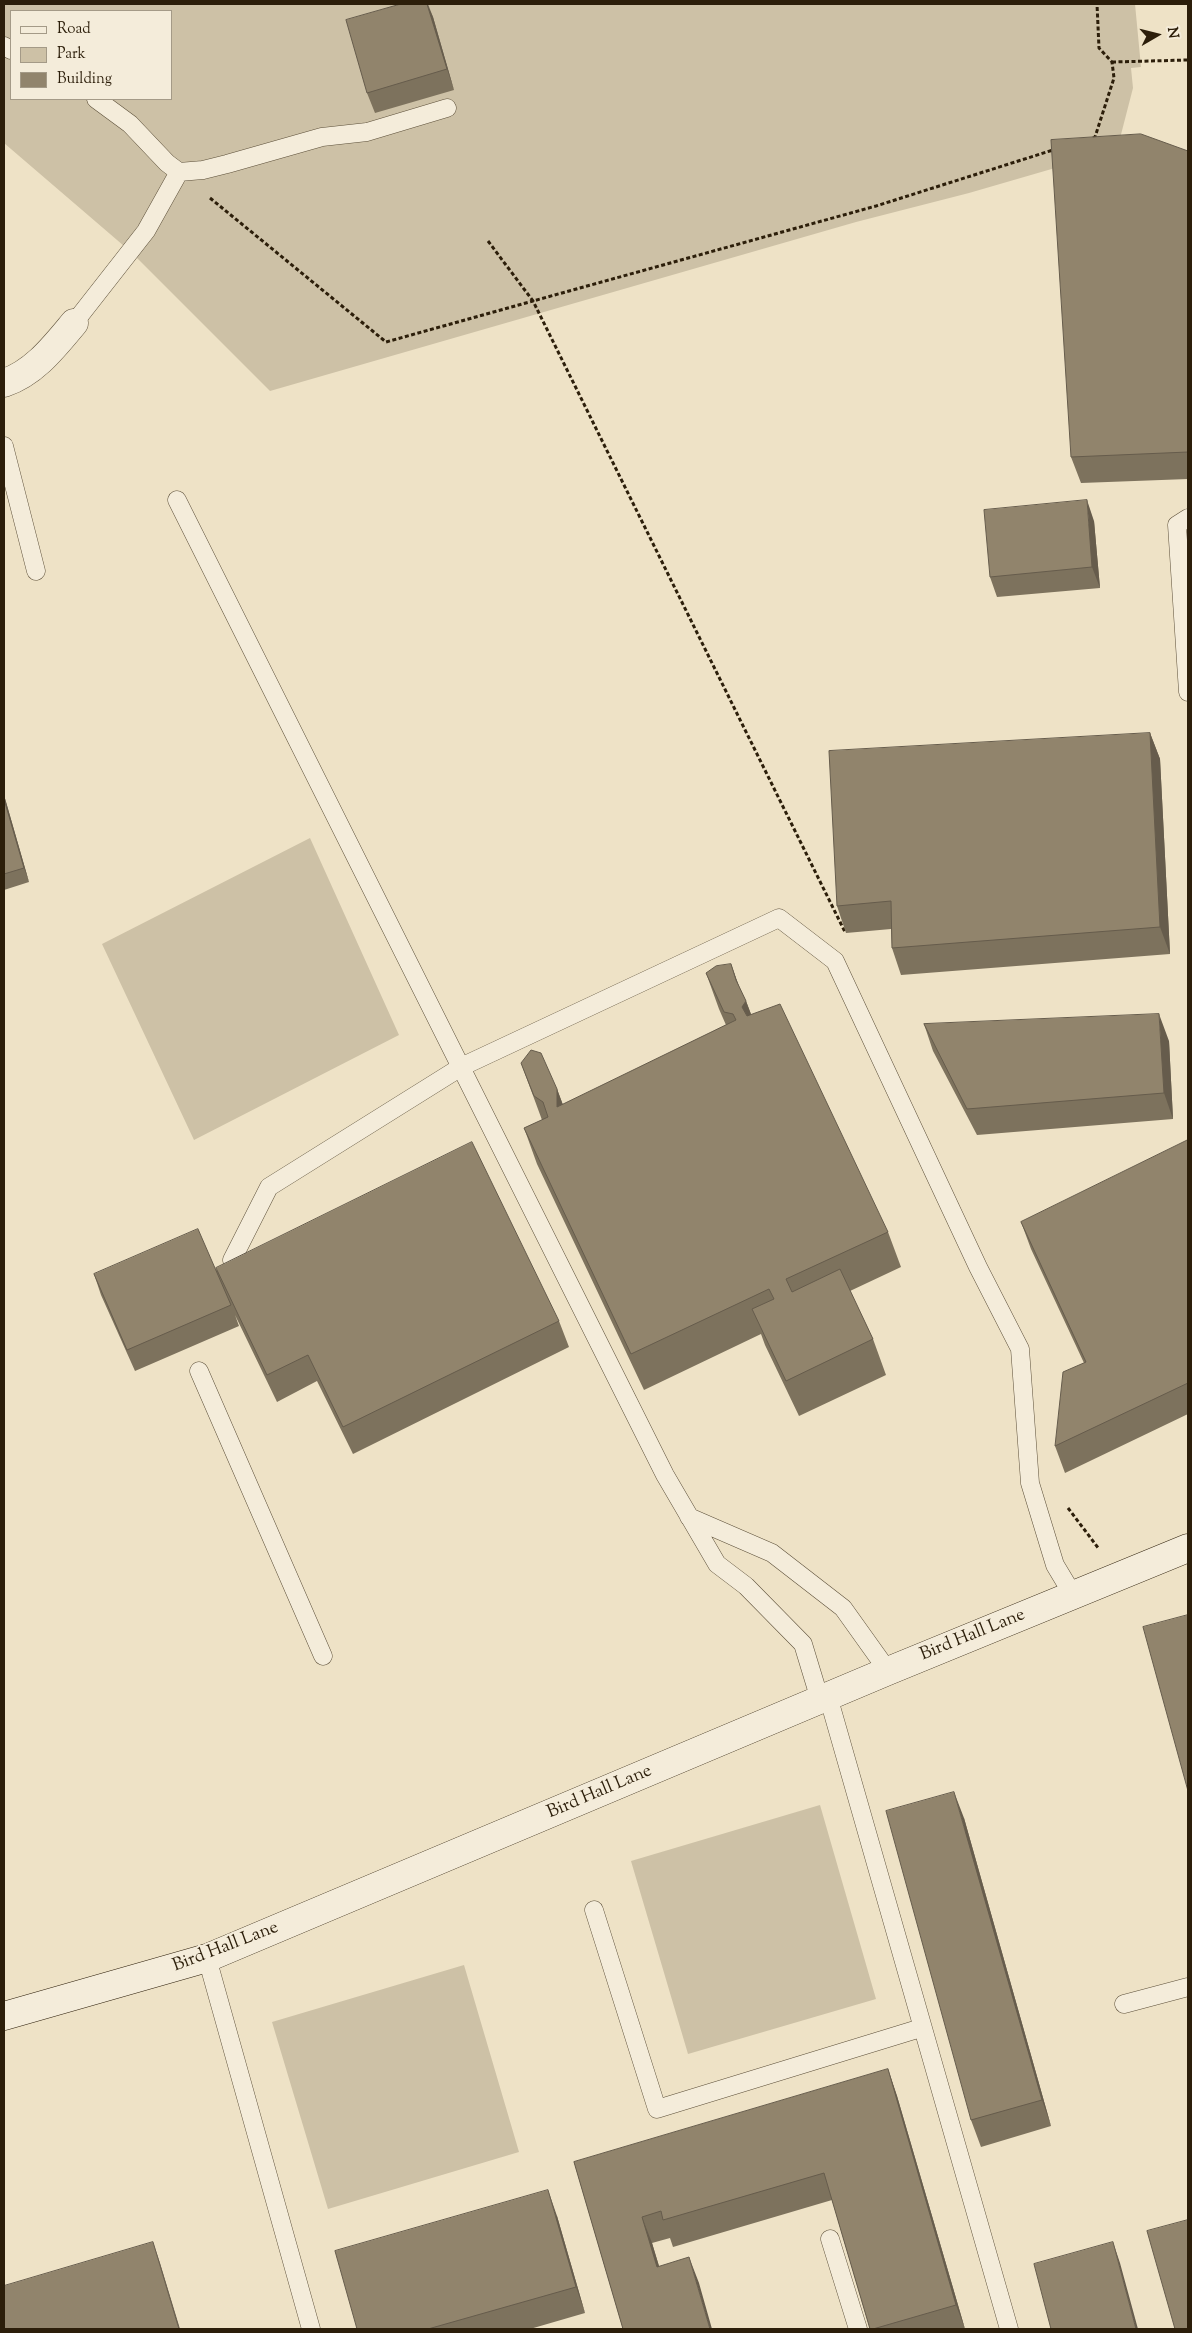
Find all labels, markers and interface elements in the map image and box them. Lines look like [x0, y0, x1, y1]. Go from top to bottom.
legend [10, 10, 172, 100]
north arrow [1132, 10, 1182, 60]
text: Road [57, 19, 91, 40]
text: N [1161, 26, 1183, 40]
text: Park [57, 44, 86, 65]
text: Building [57, 69, 112, 90]
street label: Bird Hall Lane [917, 1605, 1029, 1667]
street label: Bird Hall Lane [544, 1761, 656, 1825]
street label: Bird Hall Lane [170, 1918, 282, 1978]

